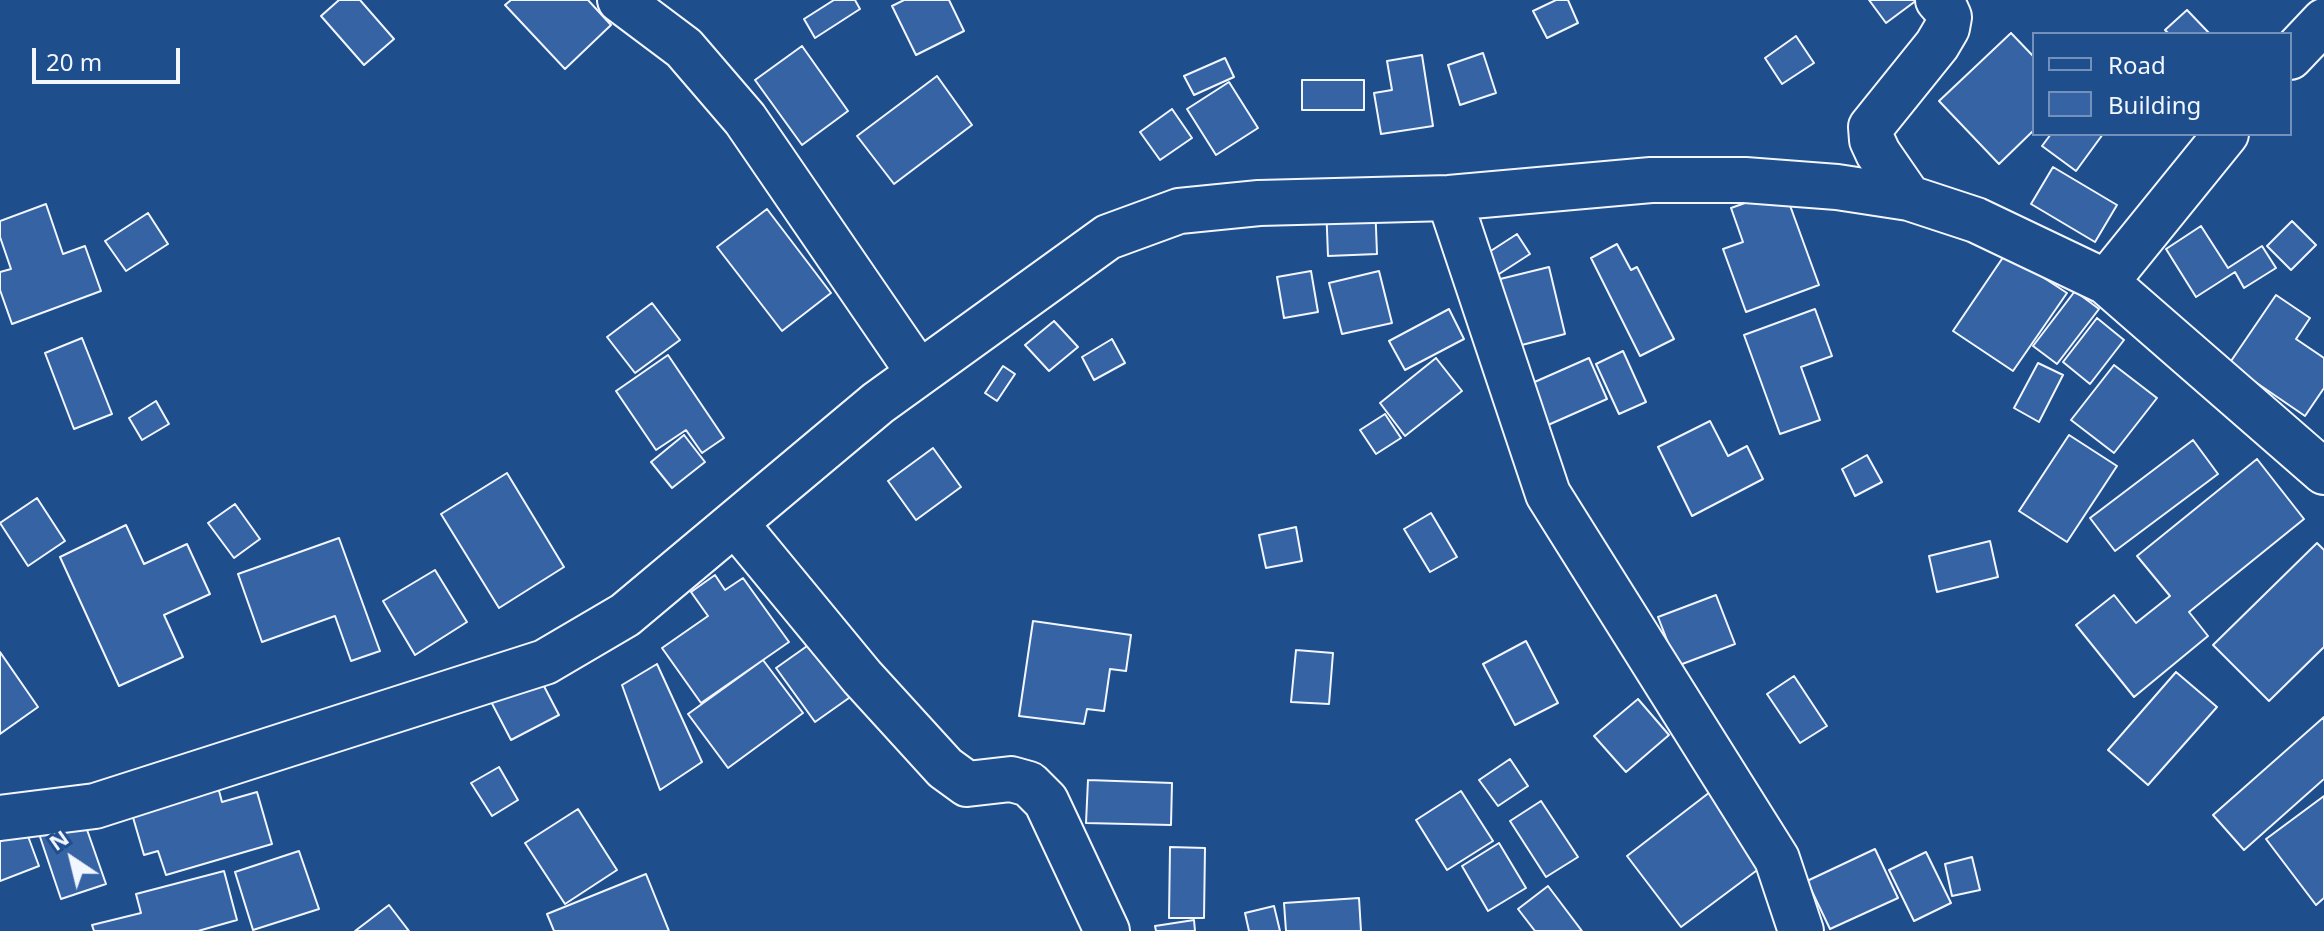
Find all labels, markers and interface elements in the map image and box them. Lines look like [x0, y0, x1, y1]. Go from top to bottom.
scale bar [36, 32, 184, 82]
legend [2032, 32, 2292, 136]
text: 20 m [46, 45, 102, 78]
text: Road [2108, 48, 2166, 81]
text: Building [2108, 88, 2201, 121]
north arrow [32, 819, 112, 899]
text: N [42, 822, 74, 857]

